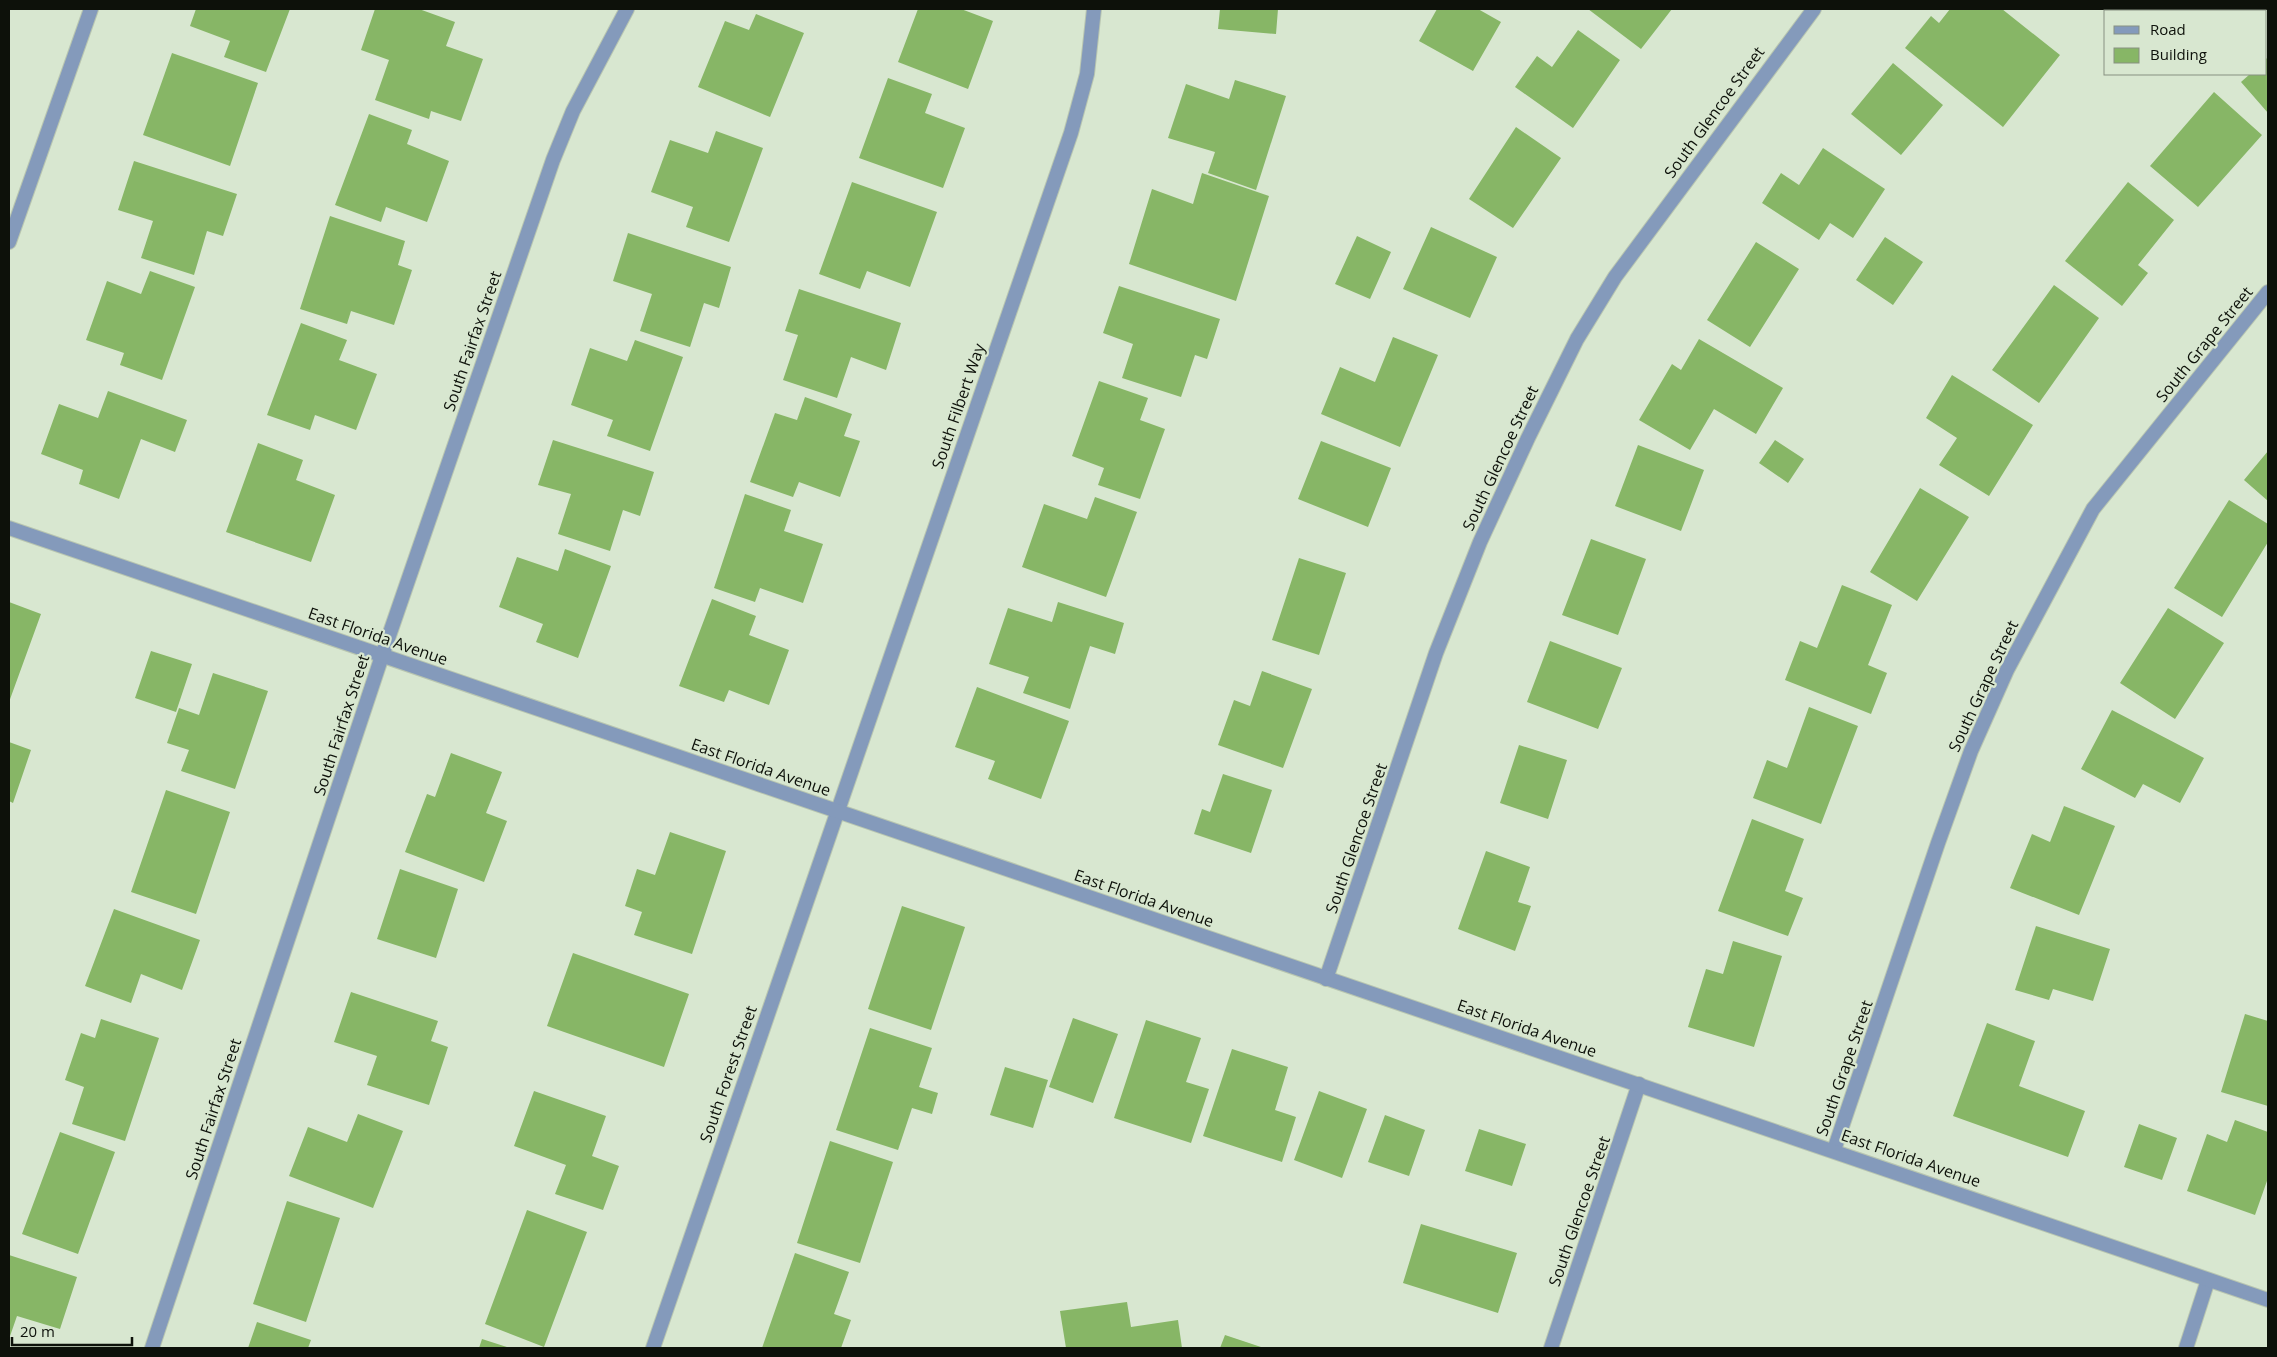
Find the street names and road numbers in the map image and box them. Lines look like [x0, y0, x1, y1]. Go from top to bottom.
street label: South Glencoe Street [1659, 42, 1769, 182]
street label: South Fairfax Street [438, 268, 506, 414]
street label: South Grape Street [2151, 281, 2258, 406]
street label: South Filbert Way [926, 340, 990, 472]
street label: South Glencoe Street [1457, 382, 1543, 534]
street label: East Florida Avenue [305, 602, 451, 670]
street label: South Grape Street [1943, 616, 2023, 755]
street label: South Fairfax Street [308, 651, 374, 798]
street label: East Florida Avenue [688, 733, 834, 801]
street label: South Glencoe Street [1320, 760, 1392, 916]
street label: East Florida Avenue [1071, 864, 1217, 932]
street label: East Florida Avenue [1454, 994, 1600, 1062]
street label: South Grape Street [1810, 997, 1878, 1139]
street label: South Forest Street [694, 1002, 762, 1145]
street label: South Fairfax Street [180, 1035, 246, 1182]
street label: East Florida Avenue [1838, 1124, 1984, 1192]
street label: South Glencoe Street [1543, 1133, 1615, 1289]

